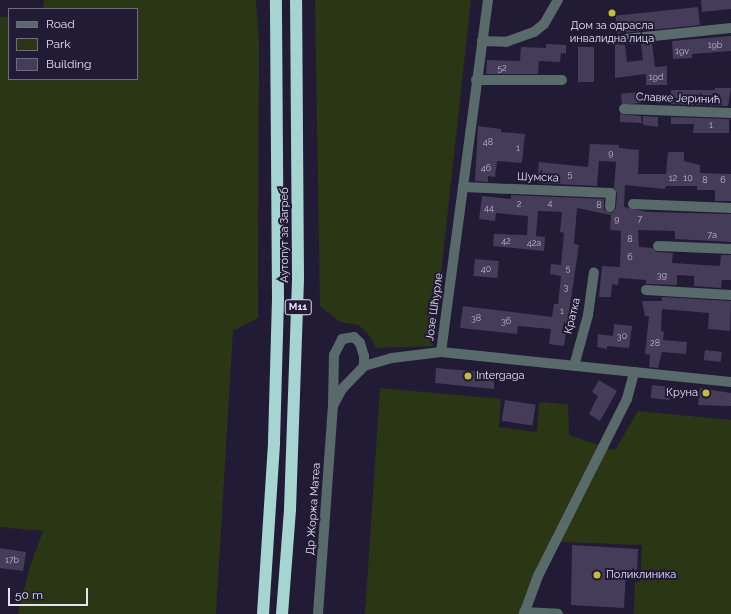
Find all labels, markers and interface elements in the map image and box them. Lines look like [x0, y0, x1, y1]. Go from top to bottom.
marker: Дом за одрасла инвалидна лица [606, 7, 618, 19]
legend [8, 8, 138, 80]
text: Road [46, 17, 75, 31]
place label: Дом за одрасла инвалидна лица [570, 20, 654, 46]
text: Park [46, 37, 71, 51]
house number: 19b [708, 40, 722, 50]
house number: 19v [675, 46, 689, 56]
text: Building [46, 57, 92, 71]
house number: 52 [497, 63, 507, 73]
house number: 19d [649, 72, 663, 82]
street label: Славке Јеринић [635, 91, 721, 107]
house number: 1 [709, 120, 713, 130]
house number: 48 [483, 137, 493, 147]
house number: 1 [516, 143, 520, 153]
house number: 9 [608, 148, 614, 158]
house number: 46 [481, 163, 491, 173]
house number: 5 [568, 169, 572, 179]
street label: Шумска [517, 171, 559, 185]
house number: 12 [669, 173, 677, 183]
house number: 10 [683, 173, 693, 183]
house number: 8 [702, 175, 708, 185]
house number: 6 [720, 175, 726, 185]
street label: Аутопут за Загреб [278, 187, 292, 283]
house number: 4 [548, 198, 552, 208]
house number: 2 [517, 199, 521, 209]
house number: 8 [596, 200, 602, 210]
house number: 44 [484, 203, 494, 213]
house number: 9 [614, 214, 620, 224]
house number: 7 [638, 214, 642, 224]
house number: 7a [707, 230, 717, 240]
house number: 8 [627, 234, 633, 244]
house number: 42 [501, 236, 511, 246]
house number: 42a [527, 238, 541, 248]
house number: 6 [627, 252, 633, 262]
house number: 5 [566, 263, 570, 273]
house number: 40 [481, 264, 491, 274]
house number: 3g [657, 270, 667, 280]
street label: Јозе Шћурле [424, 272, 446, 342]
house number: 3 [564, 282, 568, 292]
street label: Кратка [562, 297, 584, 335]
road number: M11 [284, 299, 312, 315]
house number: 1 [560, 306, 564, 316]
house number: 38 [471, 313, 481, 323]
house number: 36 [501, 316, 511, 326]
house number: 30 [617, 331, 627, 341]
house number: 28 [650, 338, 660, 348]
place label: Intergaga [476, 369, 524, 383]
marker: Intergaga [463, 371, 473, 381]
place label: Круна [666, 386, 698, 400]
marker: Круна [701, 388, 711, 398]
street label: Др Жоржа Матеа [304, 462, 324, 556]
house number: 17b [5, 555, 19, 565]
place label: Поликлиника [606, 568, 676, 582]
marker: Поликлиника [591, 569, 603, 581]
scale bar [10, 580, 90, 606]
text: 50 m [15, 588, 43, 602]

